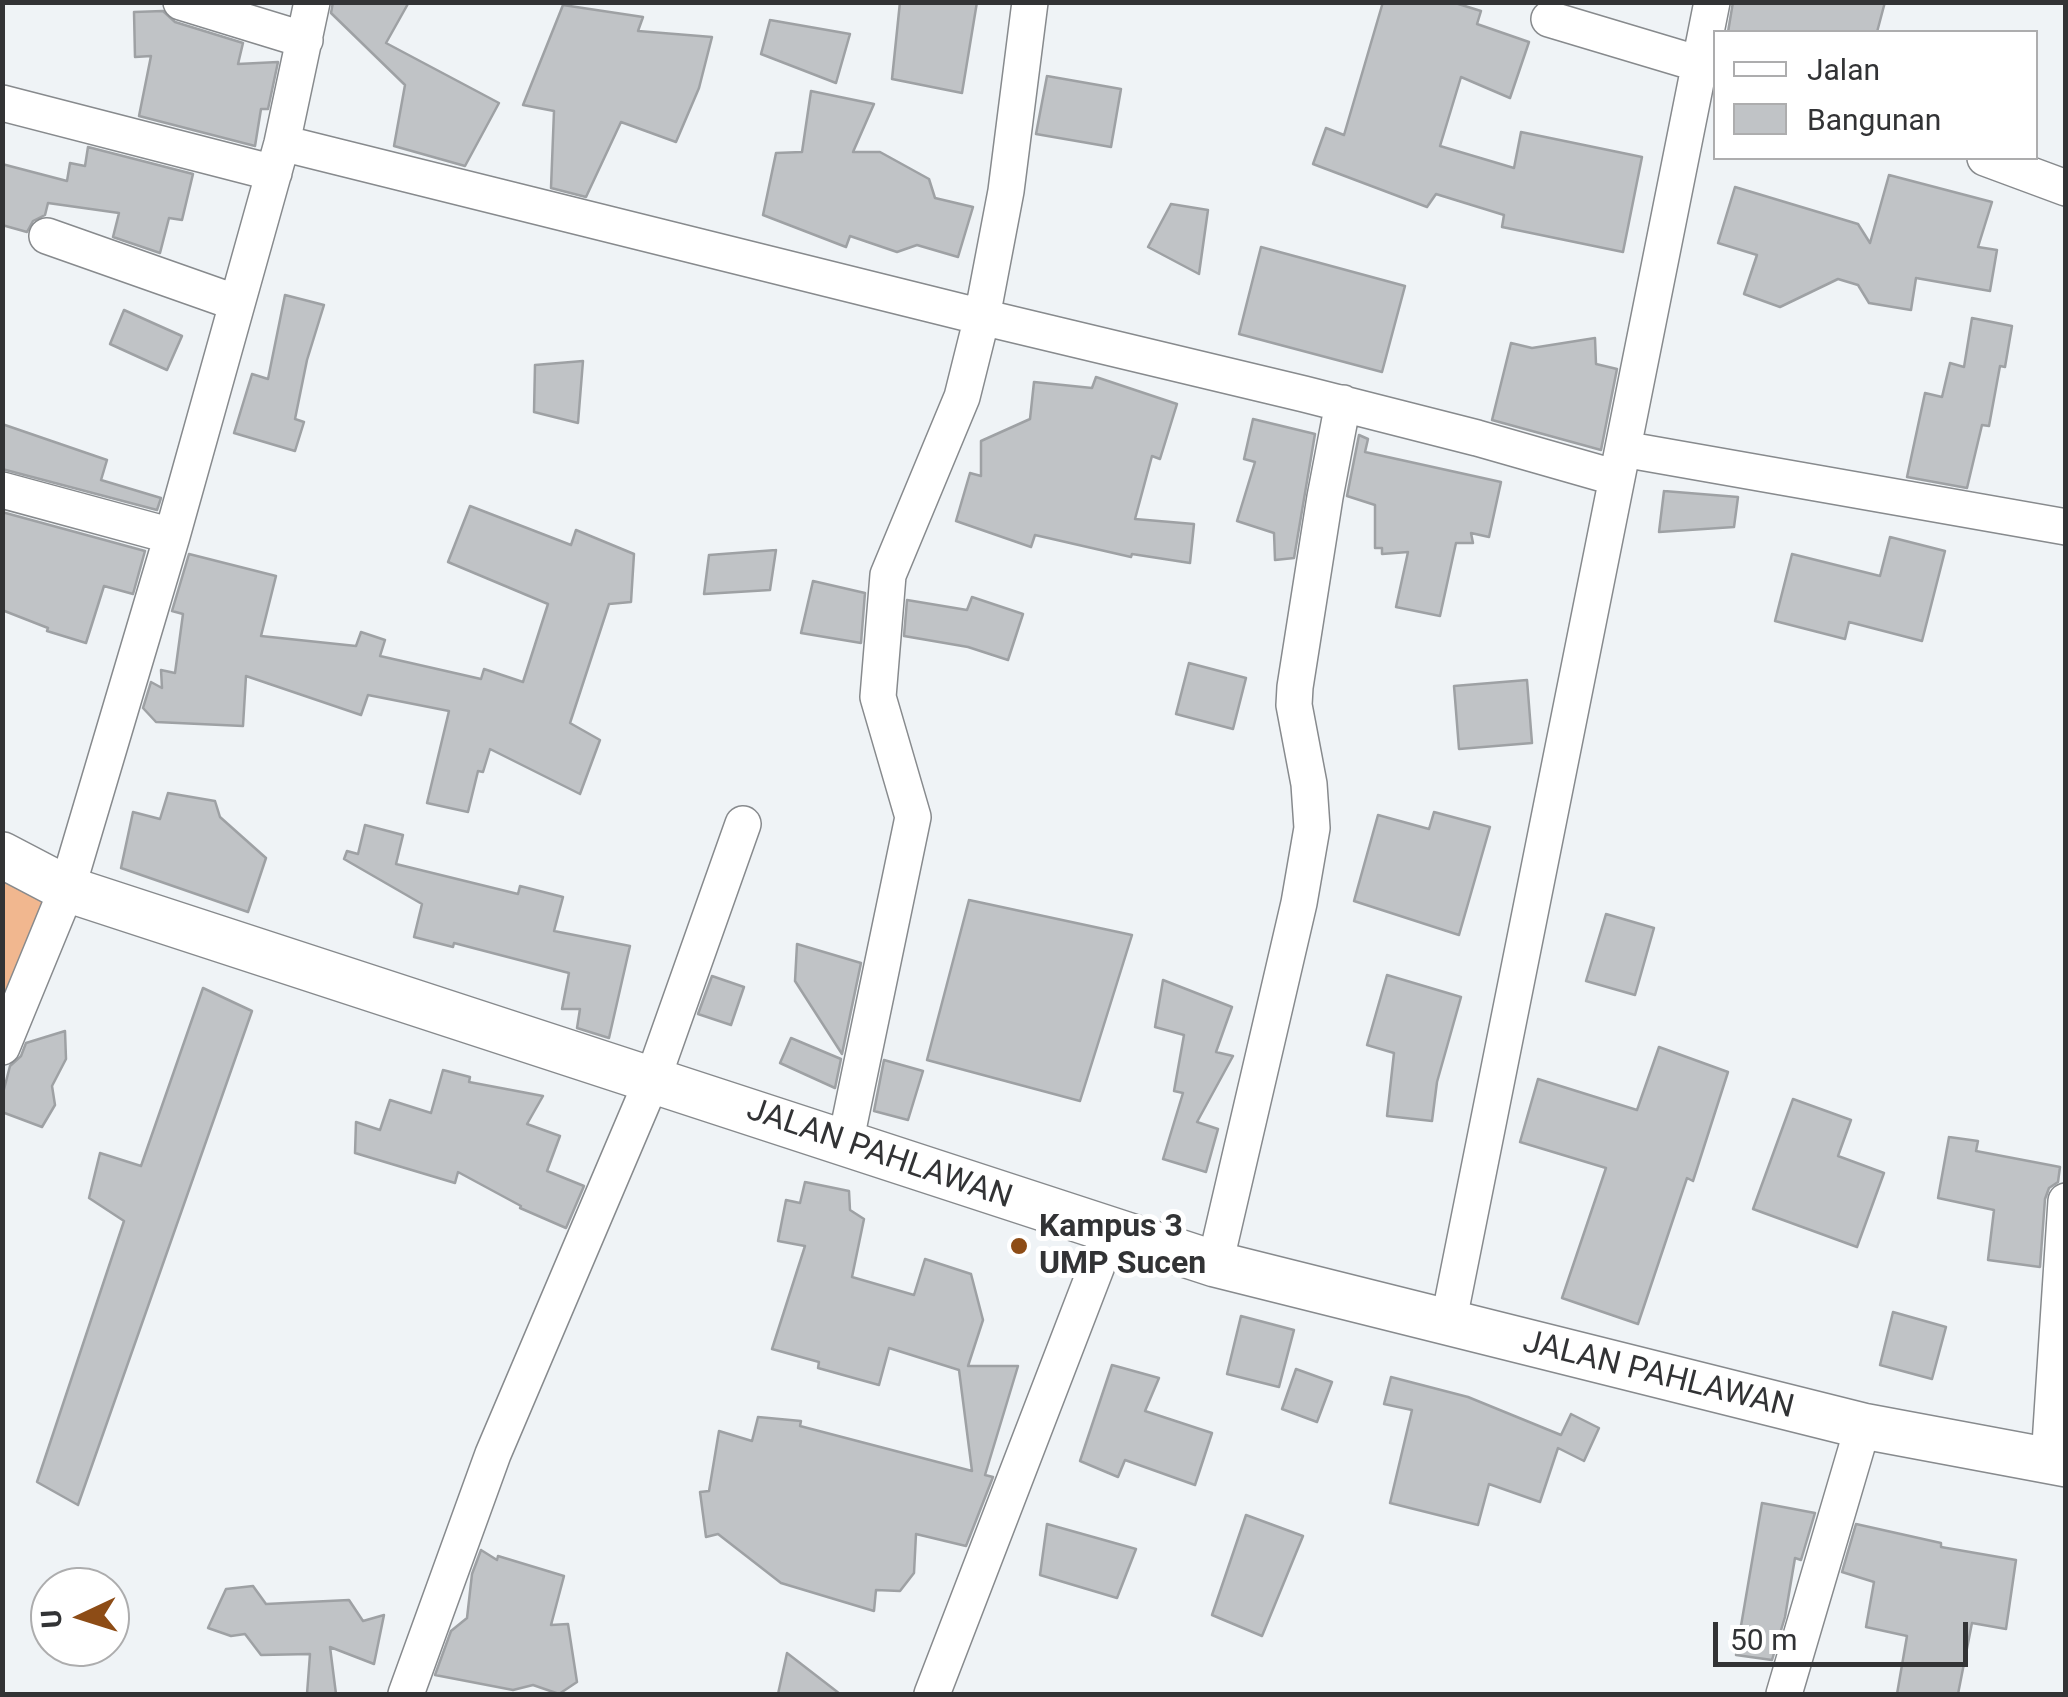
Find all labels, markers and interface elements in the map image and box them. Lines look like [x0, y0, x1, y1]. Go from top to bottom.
legend [1713, 30, 2038, 160]
text: Jalan [1807, 52, 1880, 87]
text: Bangunan [1807, 102, 1941, 137]
street label: JALAN PAHLAWAN [741, 1092, 1017, 1218]
place label: Kampus 3 UMP Sucen [1039, 1209, 1206, 1284]
marker: Kampus 3 UMP Sucen [1008, 1235, 1030, 1257]
street label: JALAN PAHLAWAN [1519, 1324, 1797, 1428]
north arrow [30, 1567, 130, 1667]
scale bar [1718, 1602, 1973, 1664]
text: U [34, 1609, 69, 1629]
text: 50 m [1730, 1622, 1797, 1657]

